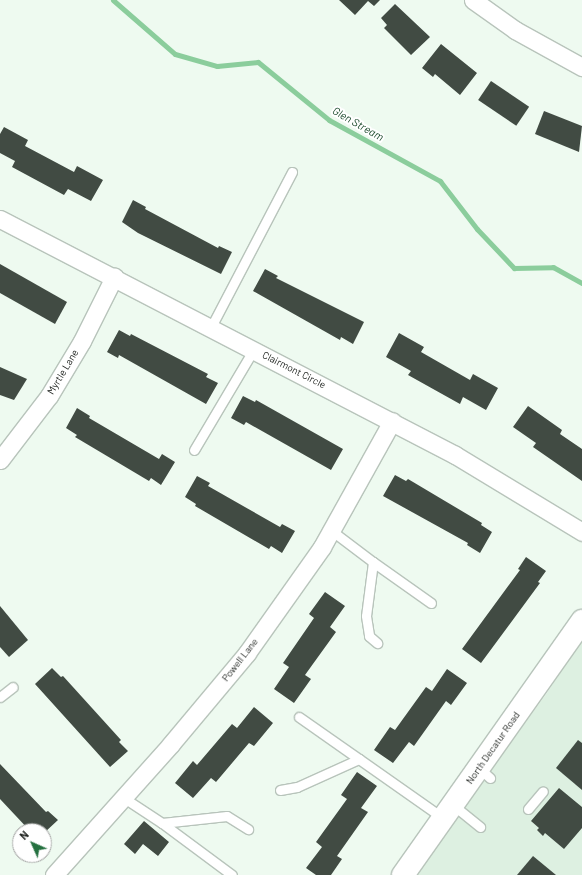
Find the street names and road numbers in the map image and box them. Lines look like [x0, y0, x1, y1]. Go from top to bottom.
street label: Myrtle Lane [45, 347, 81, 397]
street label: Clairmont Circle [260, 349, 328, 391]
street label: Powell Lane [219, 636, 261, 684]
street label: North Decatur Road [464, 710, 522, 786]

